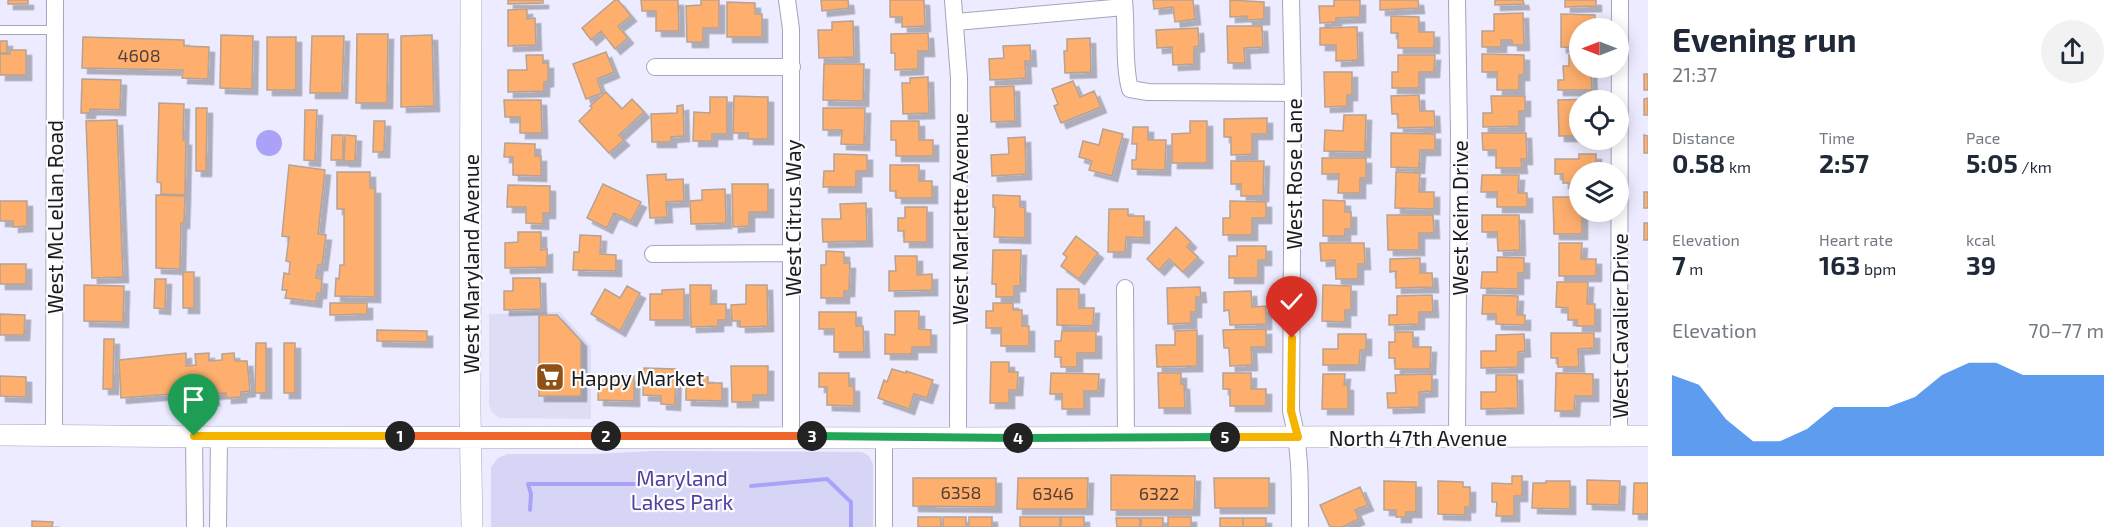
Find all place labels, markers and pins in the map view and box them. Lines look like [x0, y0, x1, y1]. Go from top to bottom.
pin [1266, 276, 1317, 338]
supermarket icon: Happy Market [534, 361, 566, 393]
place label: Happy Market [571, 365, 704, 390]
pin [168, 374, 219, 436]
pin: 1 [385, 421, 415, 451]
pin: 2 [591, 421, 621, 451]
pin: 3 [797, 421, 827, 451]
pin: 5 [1210, 422, 1240, 452]
pin: 4 [1003, 423, 1033, 453]

